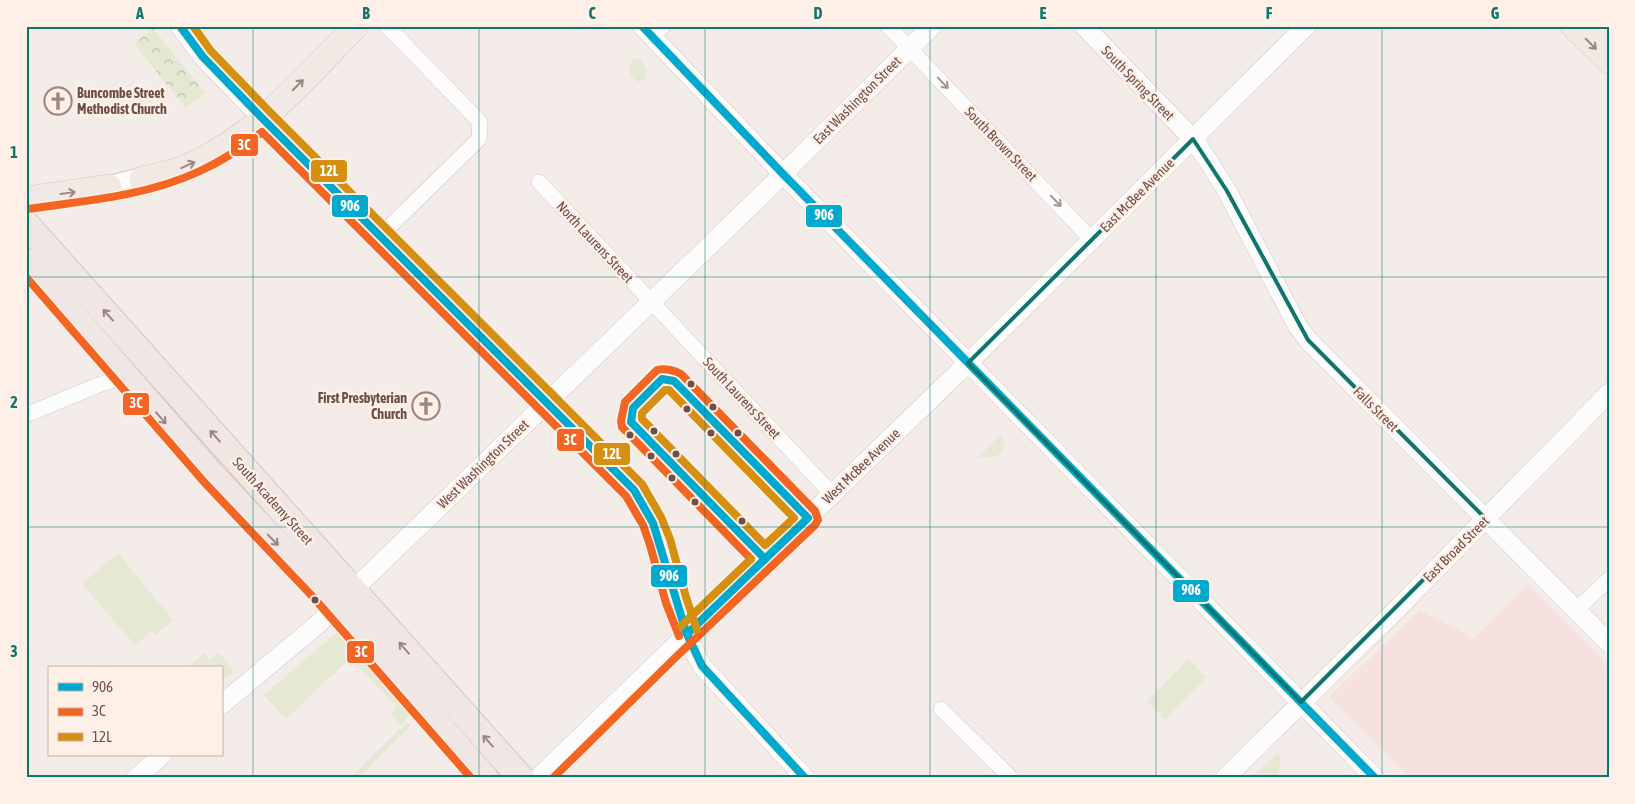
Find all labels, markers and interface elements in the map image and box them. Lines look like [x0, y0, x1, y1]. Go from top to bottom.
text: A [135, 4, 144, 22]
text: B [362, 4, 370, 22]
text: C [588, 4, 596, 22]
text: D [814, 4, 823, 22]
text: E [1040, 4, 1047, 22]
text: F [1266, 4, 1273, 22]
text: G [1491, 4, 1500, 22]
one-way arrow [1585, 38, 1597, 50]
street label: South Spring Street [1098, 42, 1178, 124]
street label: East Washington Street [810, 53, 904, 147]
one-way arrow [937, 77, 949, 90]
one-way arrow [291, 79, 304, 91]
place label: Buncombe Street Methodist Church [77, 85, 167, 117]
church icon: Buncombe Street Methodist Church [43, 86, 73, 116]
street label: South Brown Street [962, 104, 1040, 184]
line badge: 3C [230, 133, 259, 157]
text: 3C [238, 137, 251, 153]
text: 1 [10, 143, 18, 161]
street label: East McBee Avenue [1097, 155, 1177, 235]
line badge: 12L [310, 159, 348, 183]
one-way arrow [180, 160, 195, 170]
text: 12L [320, 163, 339, 179]
one-way arrow [59, 187, 75, 197]
line badge: 906 [331, 194, 369, 218]
one-way arrow [1050, 195, 1062, 207]
text: 906 [340, 198, 360, 214]
street label: North Laurens Street [553, 198, 637, 286]
line badge: 906 [805, 204, 843, 228]
text: 906 [814, 207, 834, 223]
one-way arrow [102, 308, 113, 321]
street label: South Laurens Street [700, 354, 784, 442]
unlabelled marker [686, 379, 696, 389]
street label: Falls Street [1350, 383, 1402, 435]
place label: First Presbyterian Church [318, 390, 407, 422]
church icon: First Presbyterian Church [411, 391, 441, 421]
line badge: 3C [122, 392, 150, 416]
text: 2 [10, 393, 18, 411]
text: 3C [130, 395, 143, 411]
unlabelled marker [708, 402, 718, 412]
unlabelled marker [682, 404, 692, 414]
one-way arrow [155, 411, 166, 424]
street label: West Washington Street [434, 416, 532, 512]
street label: West McBee Avenue [819, 425, 903, 507]
unlabelled marker [649, 426, 659, 436]
line badge: 3C [556, 428, 585, 452]
unlabelled marker [706, 428, 716, 438]
unlabelled marker [733, 428, 743, 438]
one-way arrow [210, 430, 221, 443]
unlabelled marker [625, 430, 635, 440]
text: 3C [564, 432, 577, 448]
line badge: 12L [593, 442, 631, 466]
text: 12L [603, 446, 622, 462]
unlabelled marker [671, 449, 681, 459]
unlabelled marker [646, 451, 656, 461]
street label: South Academy Street [230, 454, 316, 548]
unlabelled marker [667, 473, 677, 483]
unlabelled marker [690, 497, 700, 507]
street label: East Broad Street [1420, 513, 1492, 585]
unlabelled marker [737, 516, 747, 526]
one-way arrow [266, 533, 278, 545]
line badge: 906 [650, 564, 688, 588]
text: 906 [659, 568, 679, 584]
line badge: 906 [1172, 579, 1210, 603]
text: 906 [1181, 582, 1201, 598]
unlabelled marker [310, 595, 320, 605]
line badge: 3C [346, 640, 375, 664]
text: 3 [10, 642, 18, 660]
one-way arrow [399, 642, 410, 655]
text: 3C [355, 644, 368, 660]
legend [48, 666, 222, 756]
text: 906 [92, 678, 113, 695]
text: 3C [92, 702, 106, 719]
text: 12L [92, 728, 112, 745]
one-way arrow [482, 735, 494, 748]

